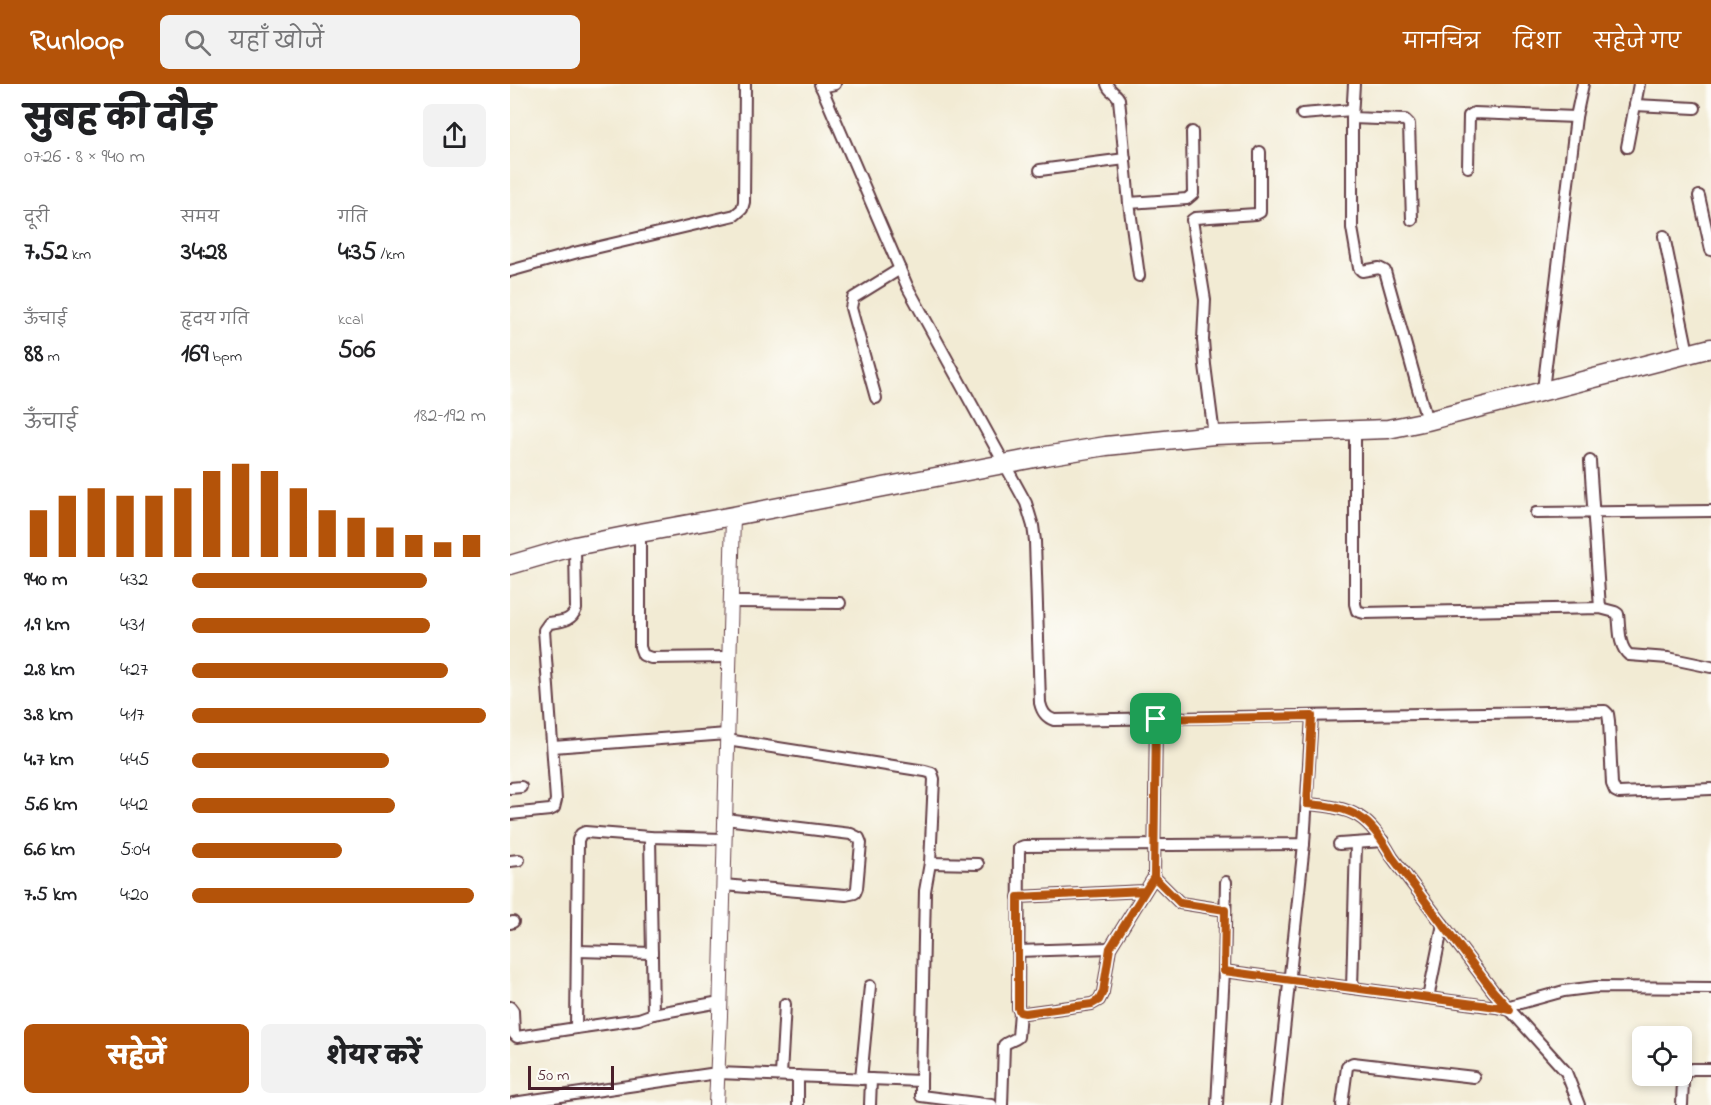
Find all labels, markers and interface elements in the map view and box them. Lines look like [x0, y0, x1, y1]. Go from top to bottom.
search box [160, 15, 580, 69]
text: Runloop [30, 22, 124, 63]
icon: search [181, 26, 214, 59]
text: यहाँ खोजें [229, 27, 324, 59]
text: मानचित्र [1403, 28, 1480, 58]
text: दिशा [1513, 28, 1561, 58]
text: सहेजे गए [1594, 28, 1681, 58]
text: सुबह की दौड़ [24, 96, 215, 144]
button: share [423, 104, 486, 167]
text: 07:26 · 8 × 940 m [24, 143, 145, 172]
text: दूरी [24, 206, 49, 230]
text: समय [181, 206, 219, 230]
text: गति [338, 206, 367, 230]
text: 7.52 [24, 234, 68, 272]
text: 34:28 [181, 234, 227, 272]
text: 4:35 [338, 234, 377, 272]
text: km [68, 243, 91, 267]
text: /km [377, 243, 405, 267]
text: ऊँचाई [24, 308, 67, 332]
text: हृदय गति [181, 308, 249, 332]
text: kcal [338, 308, 363, 332]
text: 506 [338, 332, 376, 370]
text: 88 [24, 336, 44, 374]
text: 169 [181, 336, 209, 374]
text: m [44, 345, 60, 369]
text: bpm [209, 345, 242, 369]
text: 182–192 m [414, 402, 486, 431]
text: ऊँचाई [24, 409, 78, 438]
text: 940 m [24, 566, 67, 595]
text: 4:32 [120, 566, 148, 595]
text: 1.9 km [24, 611, 70, 640]
text: 4:31 [120, 611, 145, 640]
text: 2.8 km [24, 656, 75, 685]
text: 4:27 [120, 656, 148, 685]
pin [1130, 693, 1181, 744]
text: 3.8 km [24, 701, 73, 730]
text: 4:17 [120, 701, 145, 730]
icon: arrive [1139, 702, 1172, 735]
text: 4.7 km [24, 746, 74, 775]
text: 4:45 [120, 746, 150, 775]
text: 5.6 km [24, 791, 78, 820]
text: 4:42 [120, 791, 148, 820]
text: 6.6 km [24, 836, 75, 865]
text: 5:04 [120, 836, 150, 865]
text: 7.5 km [24, 881, 77, 910]
text: 4:20 [120, 881, 149, 910]
button: सहेजें [24, 1024, 249, 1093]
button: शेयर करें [261, 1024, 486, 1093]
map controls [1632, 1026, 1692, 1086]
button: locate [1632, 1026, 1692, 1086]
scale bar [528, 1063, 614, 1090]
text: 50 m [537, 1064, 569, 1088]

